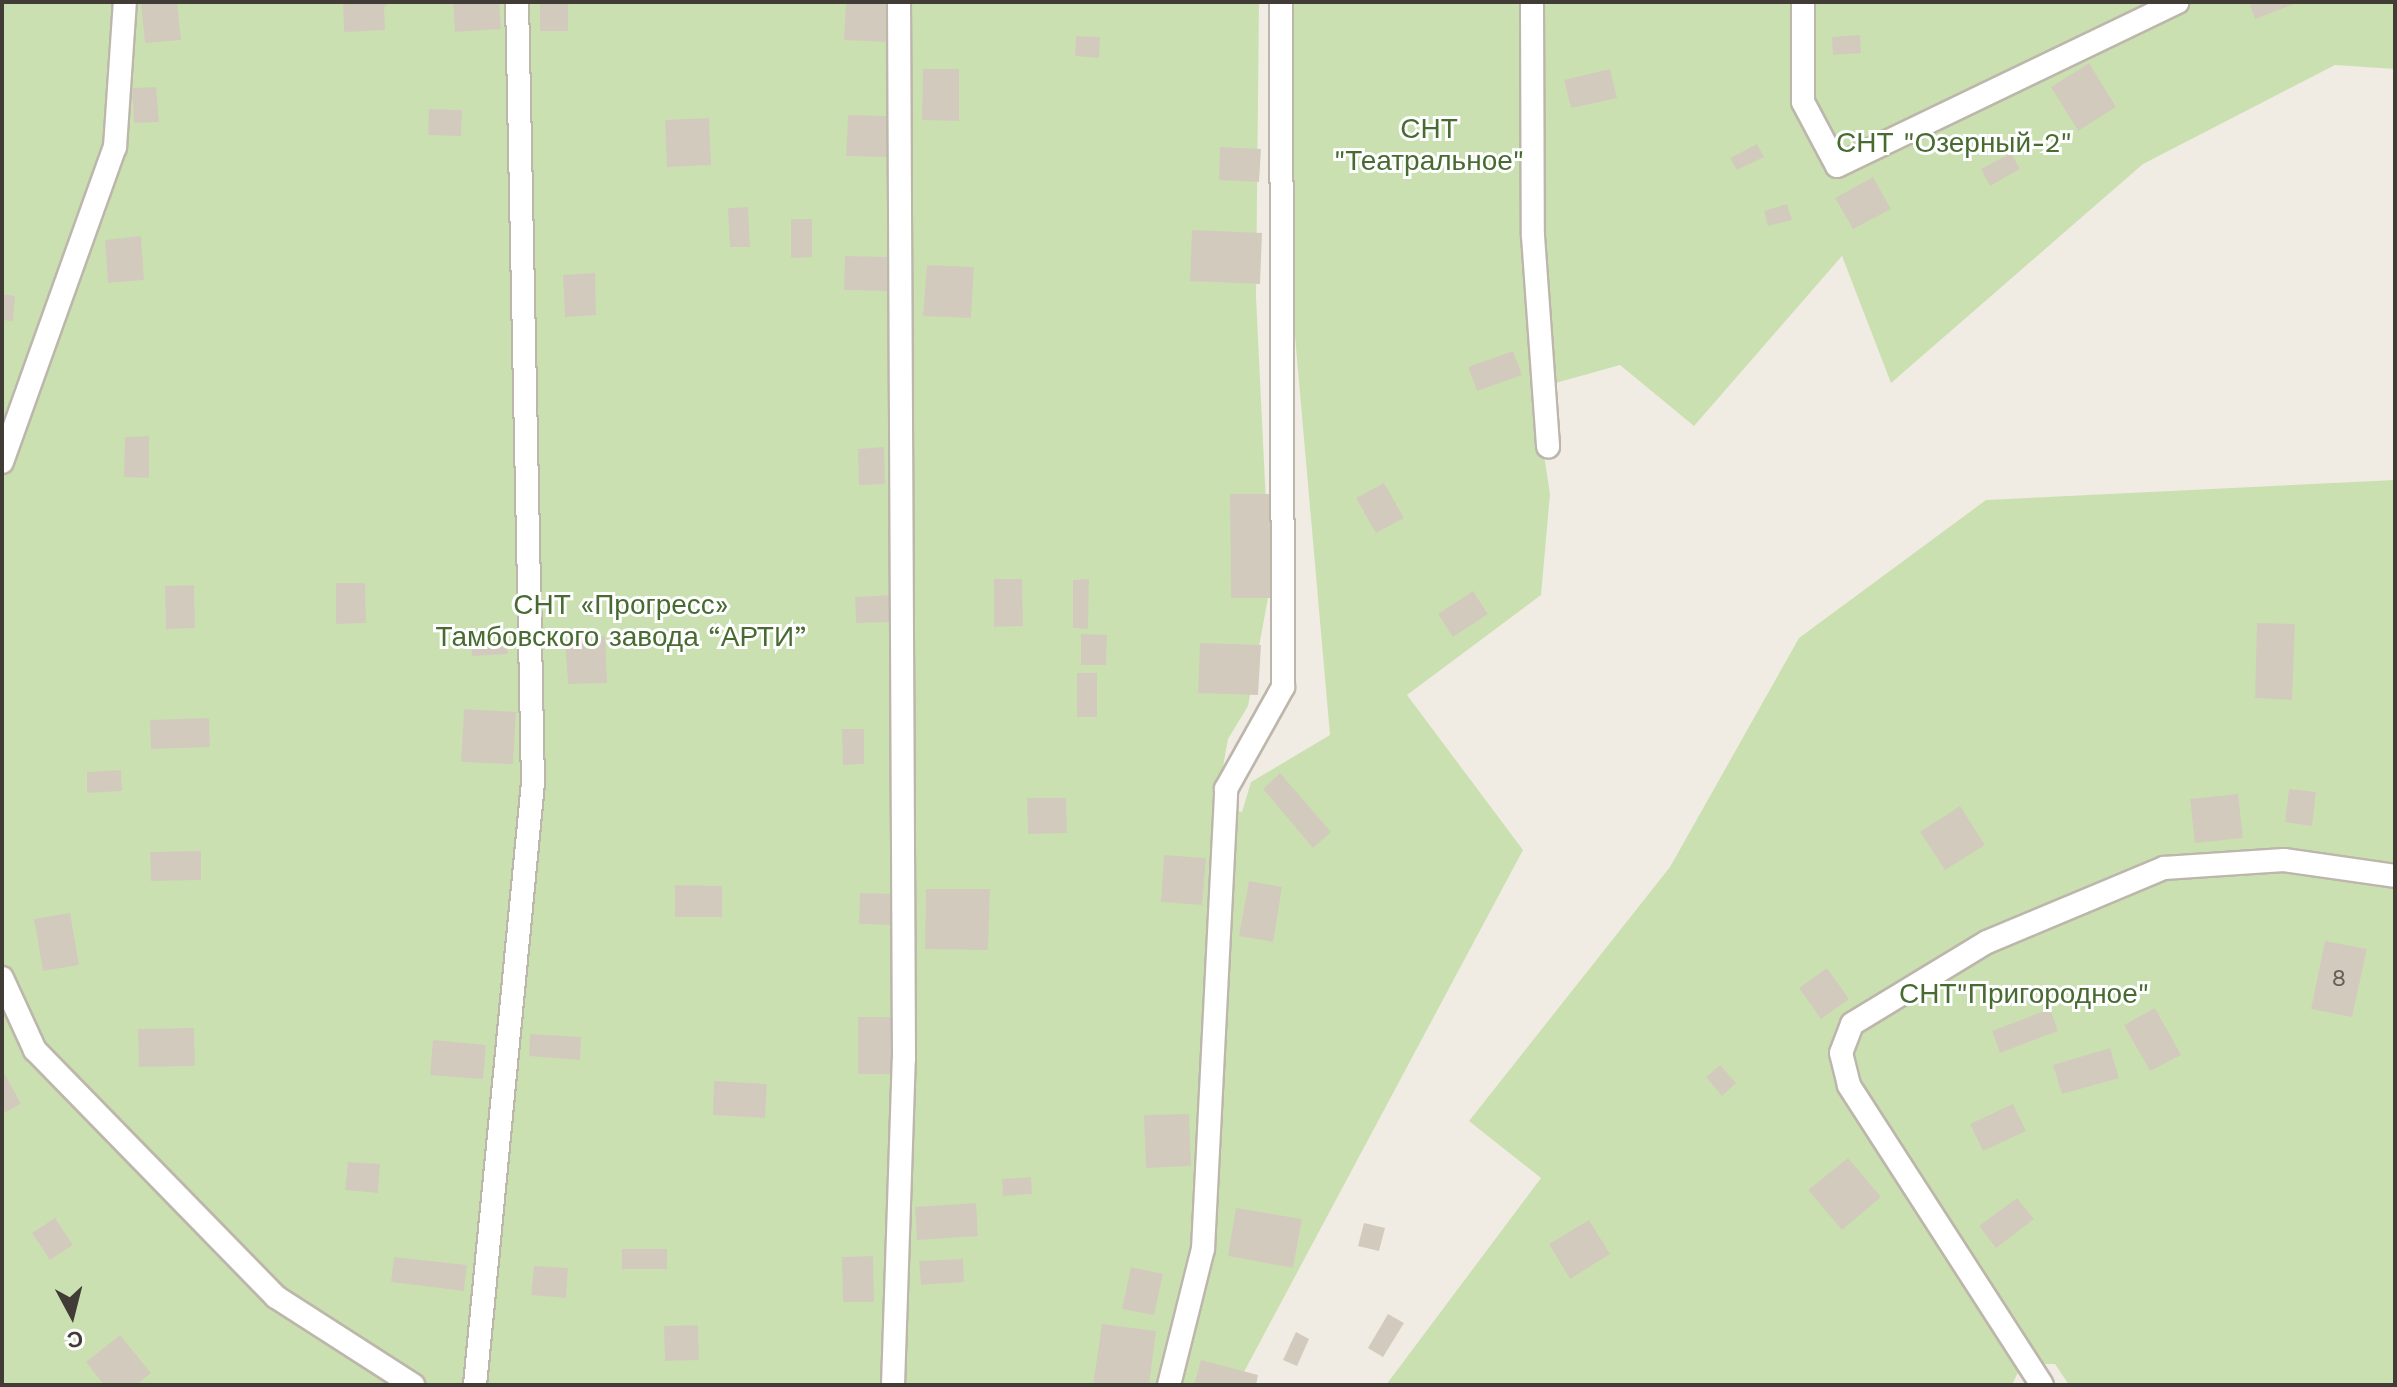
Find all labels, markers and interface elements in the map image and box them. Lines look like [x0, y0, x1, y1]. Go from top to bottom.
park label: СНТ "Театральное" [1334, 112, 1524, 178]
park label: СНТ "Озерный-2" [1836, 126, 2072, 160]
park label: СНТ «Прогресс» Тамбовского завода “АРТИ” [436, 588, 806, 654]
house number: 8 [2332, 965, 2346, 993]
park label: СНТ"Пригородное" [1899, 977, 2149, 1011]
north arrow [32, 1275, 112, 1355]
text: С [66, 1326, 84, 1353]

